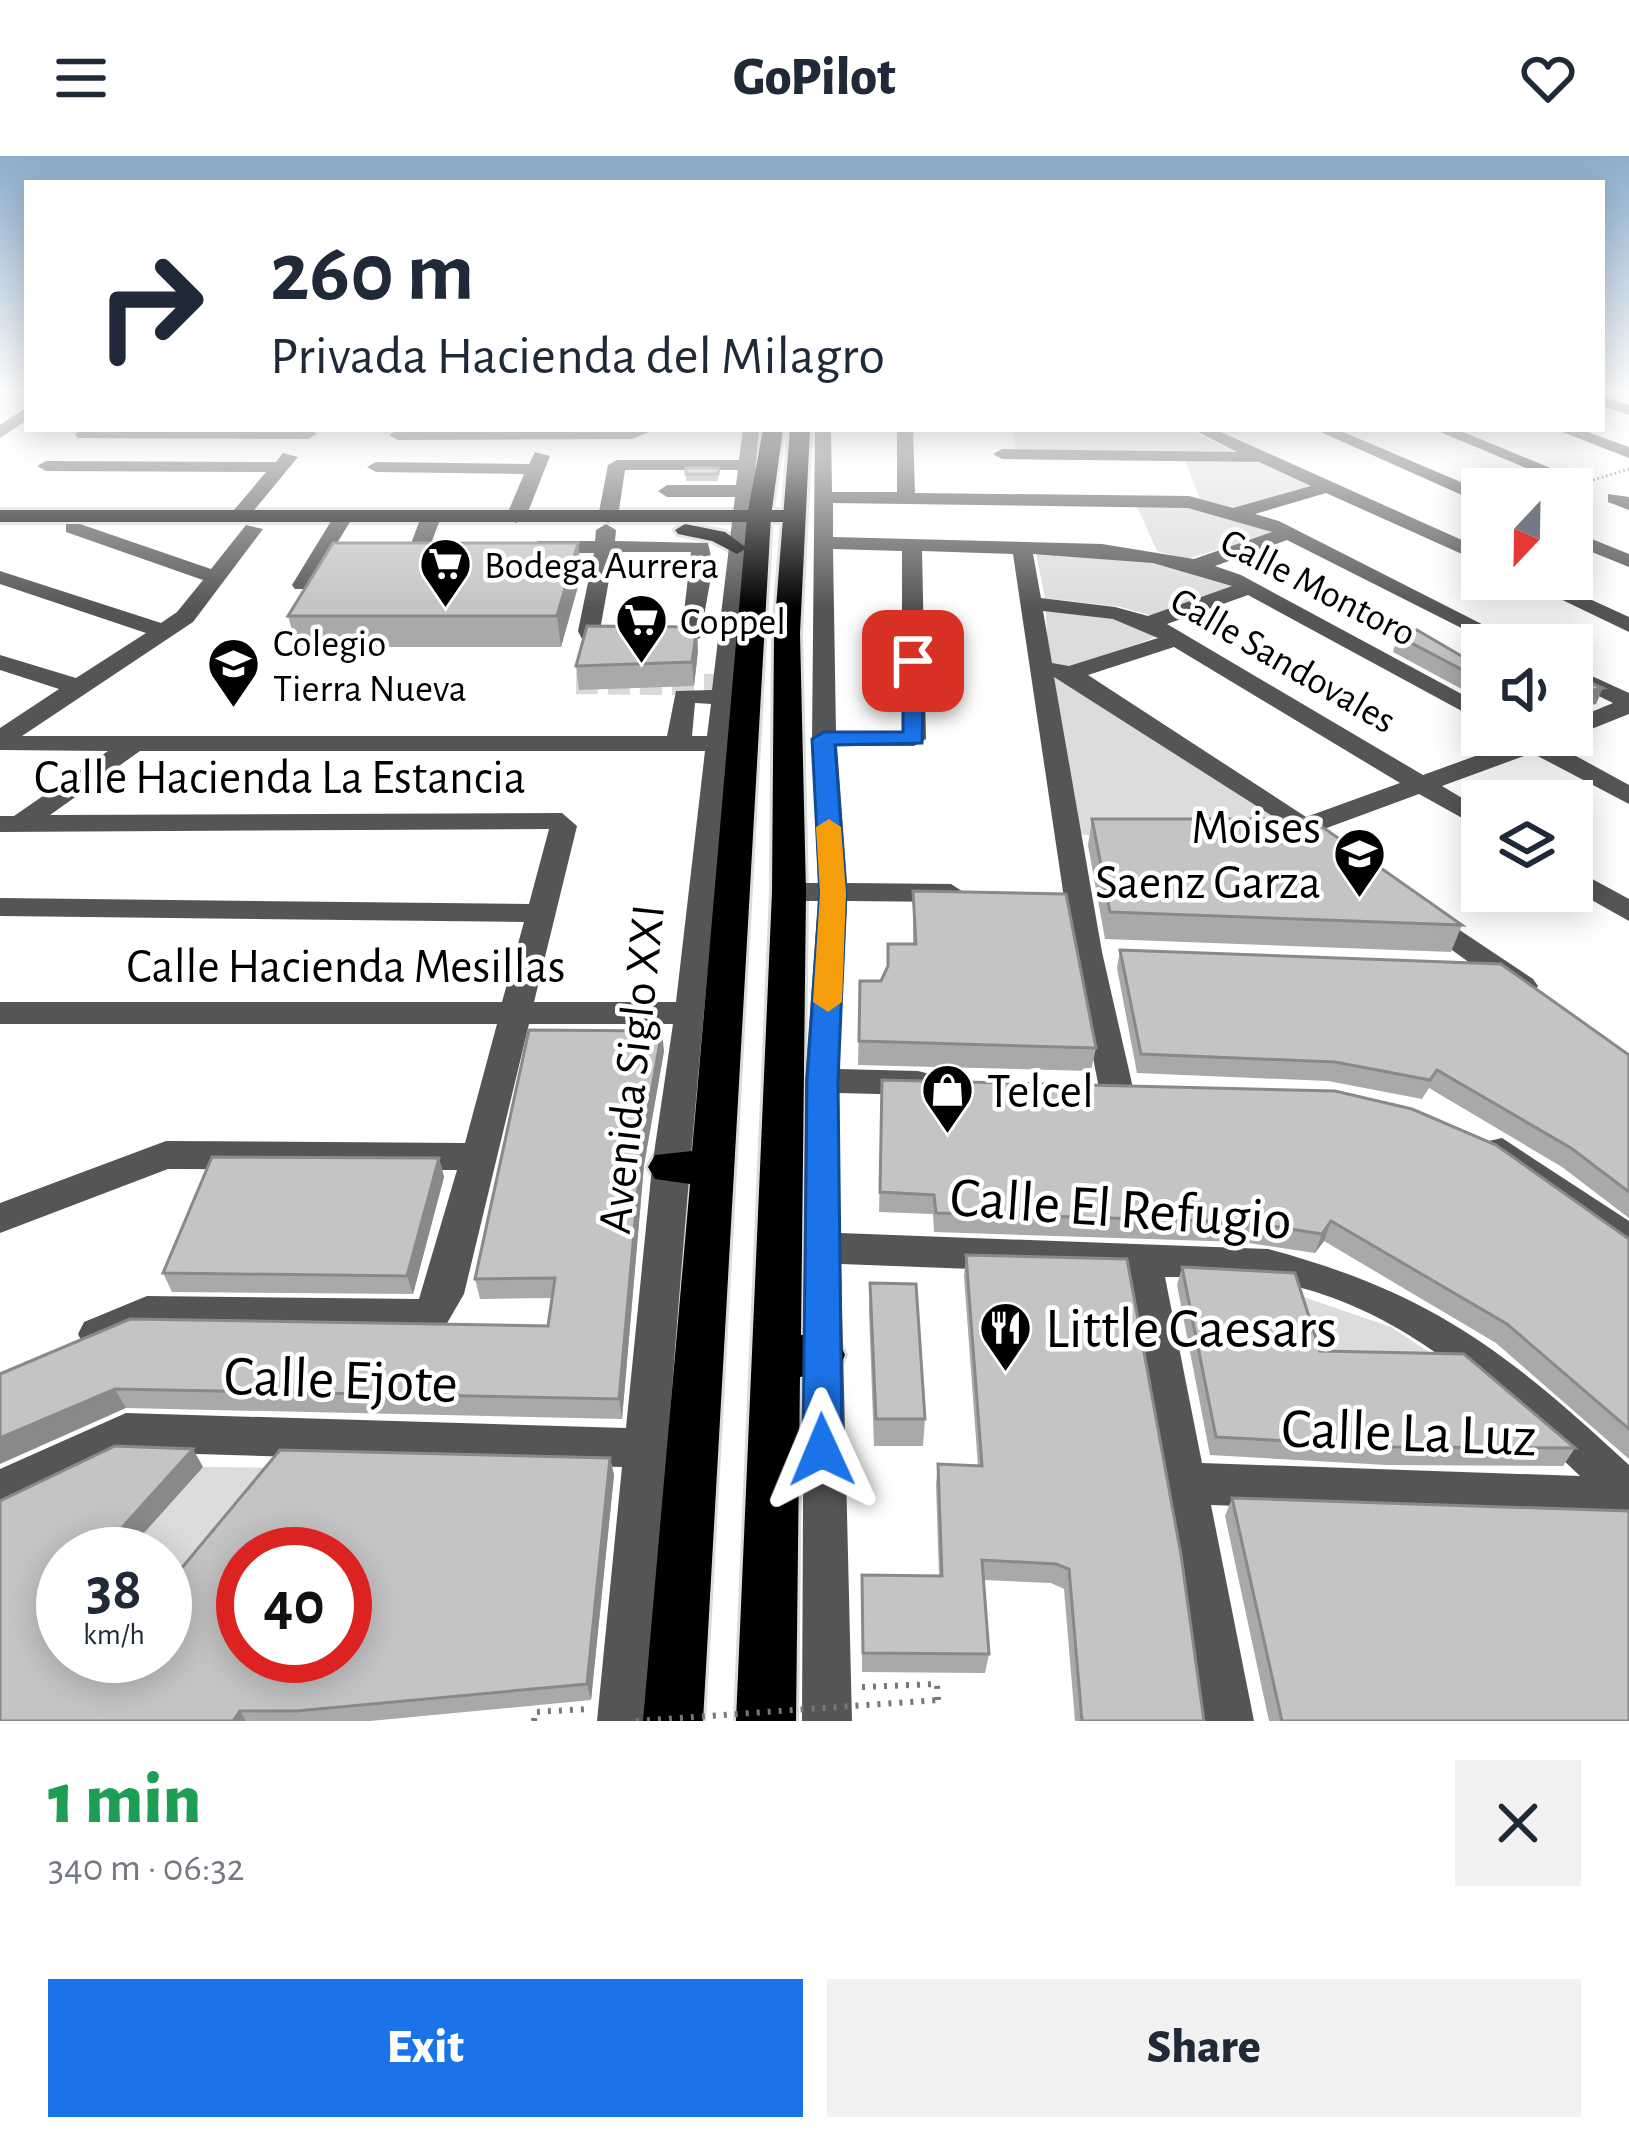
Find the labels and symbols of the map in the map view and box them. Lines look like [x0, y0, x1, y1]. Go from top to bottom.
north arrow [1461, 468, 1593, 600]
street label: Calle Montoro [1214, 522, 1422, 654]
supermarket icon: Bodega Aurrera [417, 536, 473, 610]
place label: Bodega Aurrera [484, 547, 719, 586]
street label: Calle Sandovales [1164, 581, 1402, 741]
supermarket icon: Coppel [613, 592, 669, 666]
place label: Coppel [680, 603, 786, 642]
pin [862, 610, 964, 712]
place label: Colegio Tierra Nueva [273, 625, 467, 709]
school or university icon: Colegio Tierra Nueva [206, 636, 262, 710]
street label: Calle Hacienda La Estancia [34, 755, 526, 803]
place label: Moises Saenz Garza [1095, 805, 1321, 908]
school or university icon: Moises Saenz Garza [1332, 826, 1388, 900]
street label: Avenida Siglo XXI [592, 902, 674, 1236]
street label: Calle Hacienda Mesillas [127, 944, 565, 992]
shop icon: Telcel [920, 1062, 976, 1136]
place label: Telcel [987, 1069, 1094, 1117]
street label: Calle El Refugio [948, 1169, 1294, 1250]
restaurant icon: Little Caesars [978, 1299, 1034, 1373]
place label: Little Caesars [1045, 1301, 1337, 1358]
street label: Calle Ejote [223, 1348, 459, 1413]
position arrow [759, 1387, 885, 1513]
street label: Calle La Luz [1280, 1401, 1538, 1466]
speed limit sign: 40 [216, 1527, 372, 1683]

